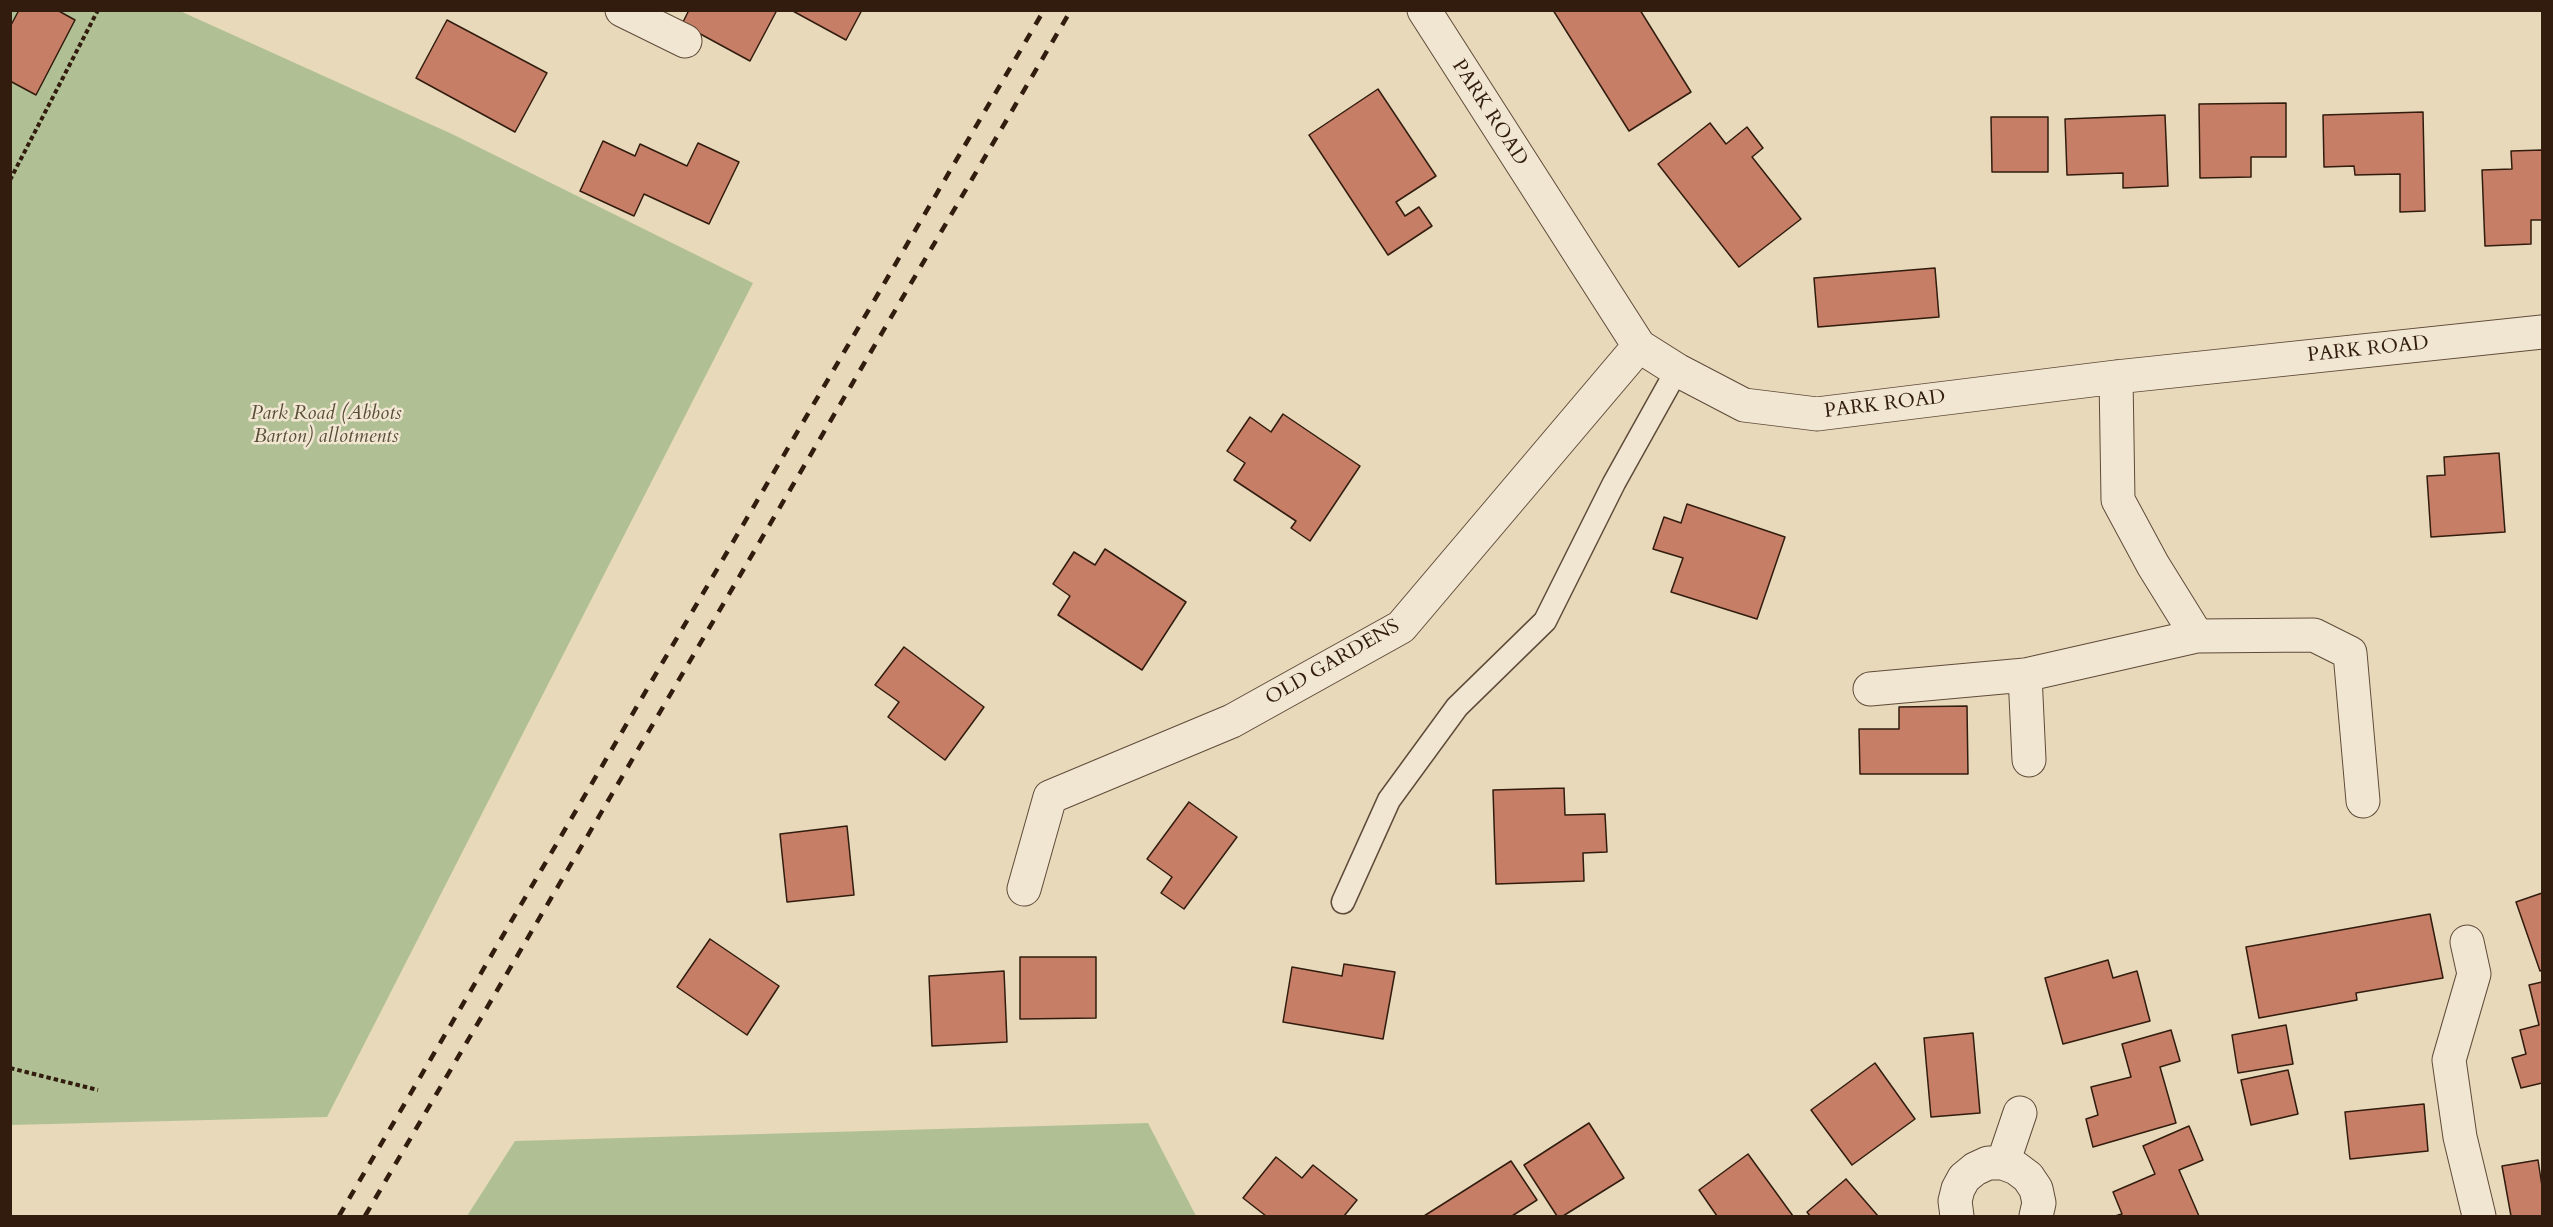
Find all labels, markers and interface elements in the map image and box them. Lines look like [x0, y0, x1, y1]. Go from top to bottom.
street label: PARK ROAD [1446, 55, 1532, 171]
street label: PARK ROAD [2306, 332, 2430, 368]
street label: PARK ROAD [1823, 386, 1947, 424]
park label: Park Road (Abbots Barton) allotments [250, 402, 402, 449]
street label: OLD GARDENS [1262, 615, 1404, 711]

